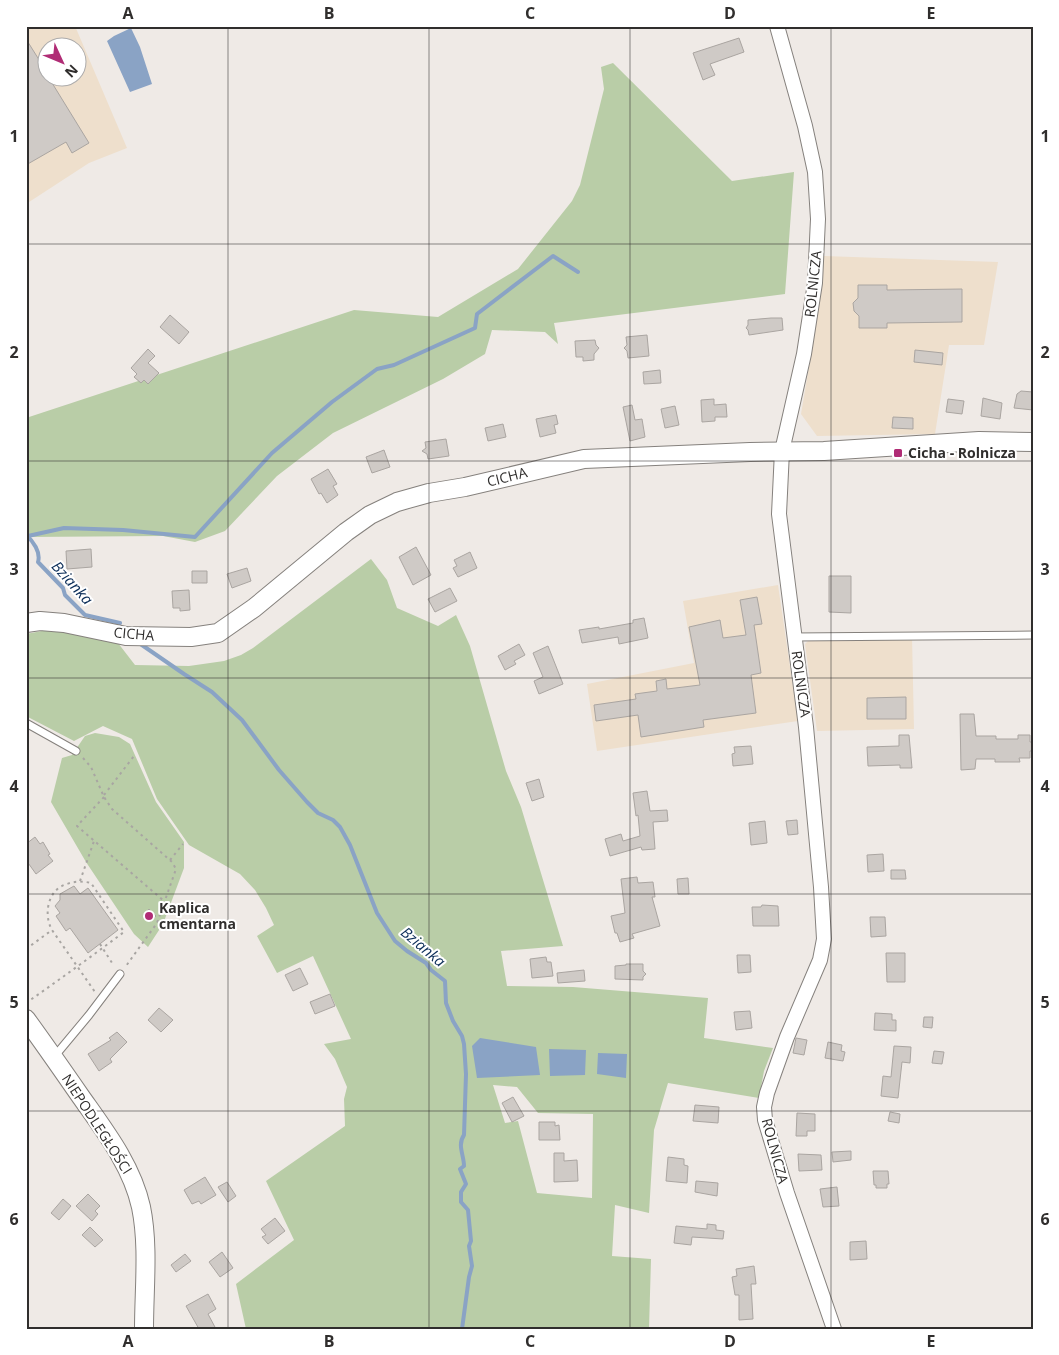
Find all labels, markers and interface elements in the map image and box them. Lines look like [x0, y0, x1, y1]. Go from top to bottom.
text: A [122, 2, 134, 24]
text: B [324, 2, 334, 24]
text: C [525, 2, 535, 24]
text: D [724, 2, 736, 24]
text: E [927, 2, 936, 24]
north arrow [38, 38, 88, 88]
text: N [61, 61, 83, 82]
text: 1 [9, 125, 19, 147]
text: 1 [1040, 125, 1050, 147]
street label: ROLNICZA [800, 250, 825, 318]
text: 2 [9, 341, 19, 363]
text: 2 [1040, 341, 1050, 363]
place label: Cicha - Rolnicza [908, 443, 1016, 462]
marker: Cicha - Rolnicza [892, 447, 904, 459]
street label: CICHA [485, 462, 529, 491]
water label: Bzianka [48, 556, 98, 609]
text: 3 [9, 558, 19, 580]
text: 3 [1040, 558, 1050, 580]
street label: CICHA [113, 622, 155, 645]
street label: ROLNICZA [787, 649, 816, 719]
text: 4 [9, 775, 19, 797]
text: 4 [1040, 775, 1050, 797]
place label: Kaplica cmentarna [159, 898, 236, 933]
marker: Kaplica cmentarna [143, 910, 155, 922]
water label: Bzianka [397, 922, 451, 971]
text: 5 [9, 991, 19, 1013]
text: 5 [1040, 991, 1050, 1013]
street label: NIEPODLEGŁOŚCI [58, 1070, 137, 1177]
street label: ROLNICZA [758, 1116, 793, 1186]
text: 6 [9, 1208, 19, 1230]
text: 6 [1040, 1208, 1050, 1230]
text: A [122, 1330, 134, 1352]
text: B [324, 1330, 334, 1352]
text: C [525, 1330, 535, 1352]
text: D [724, 1330, 736, 1352]
text: E [927, 1330, 936, 1352]

